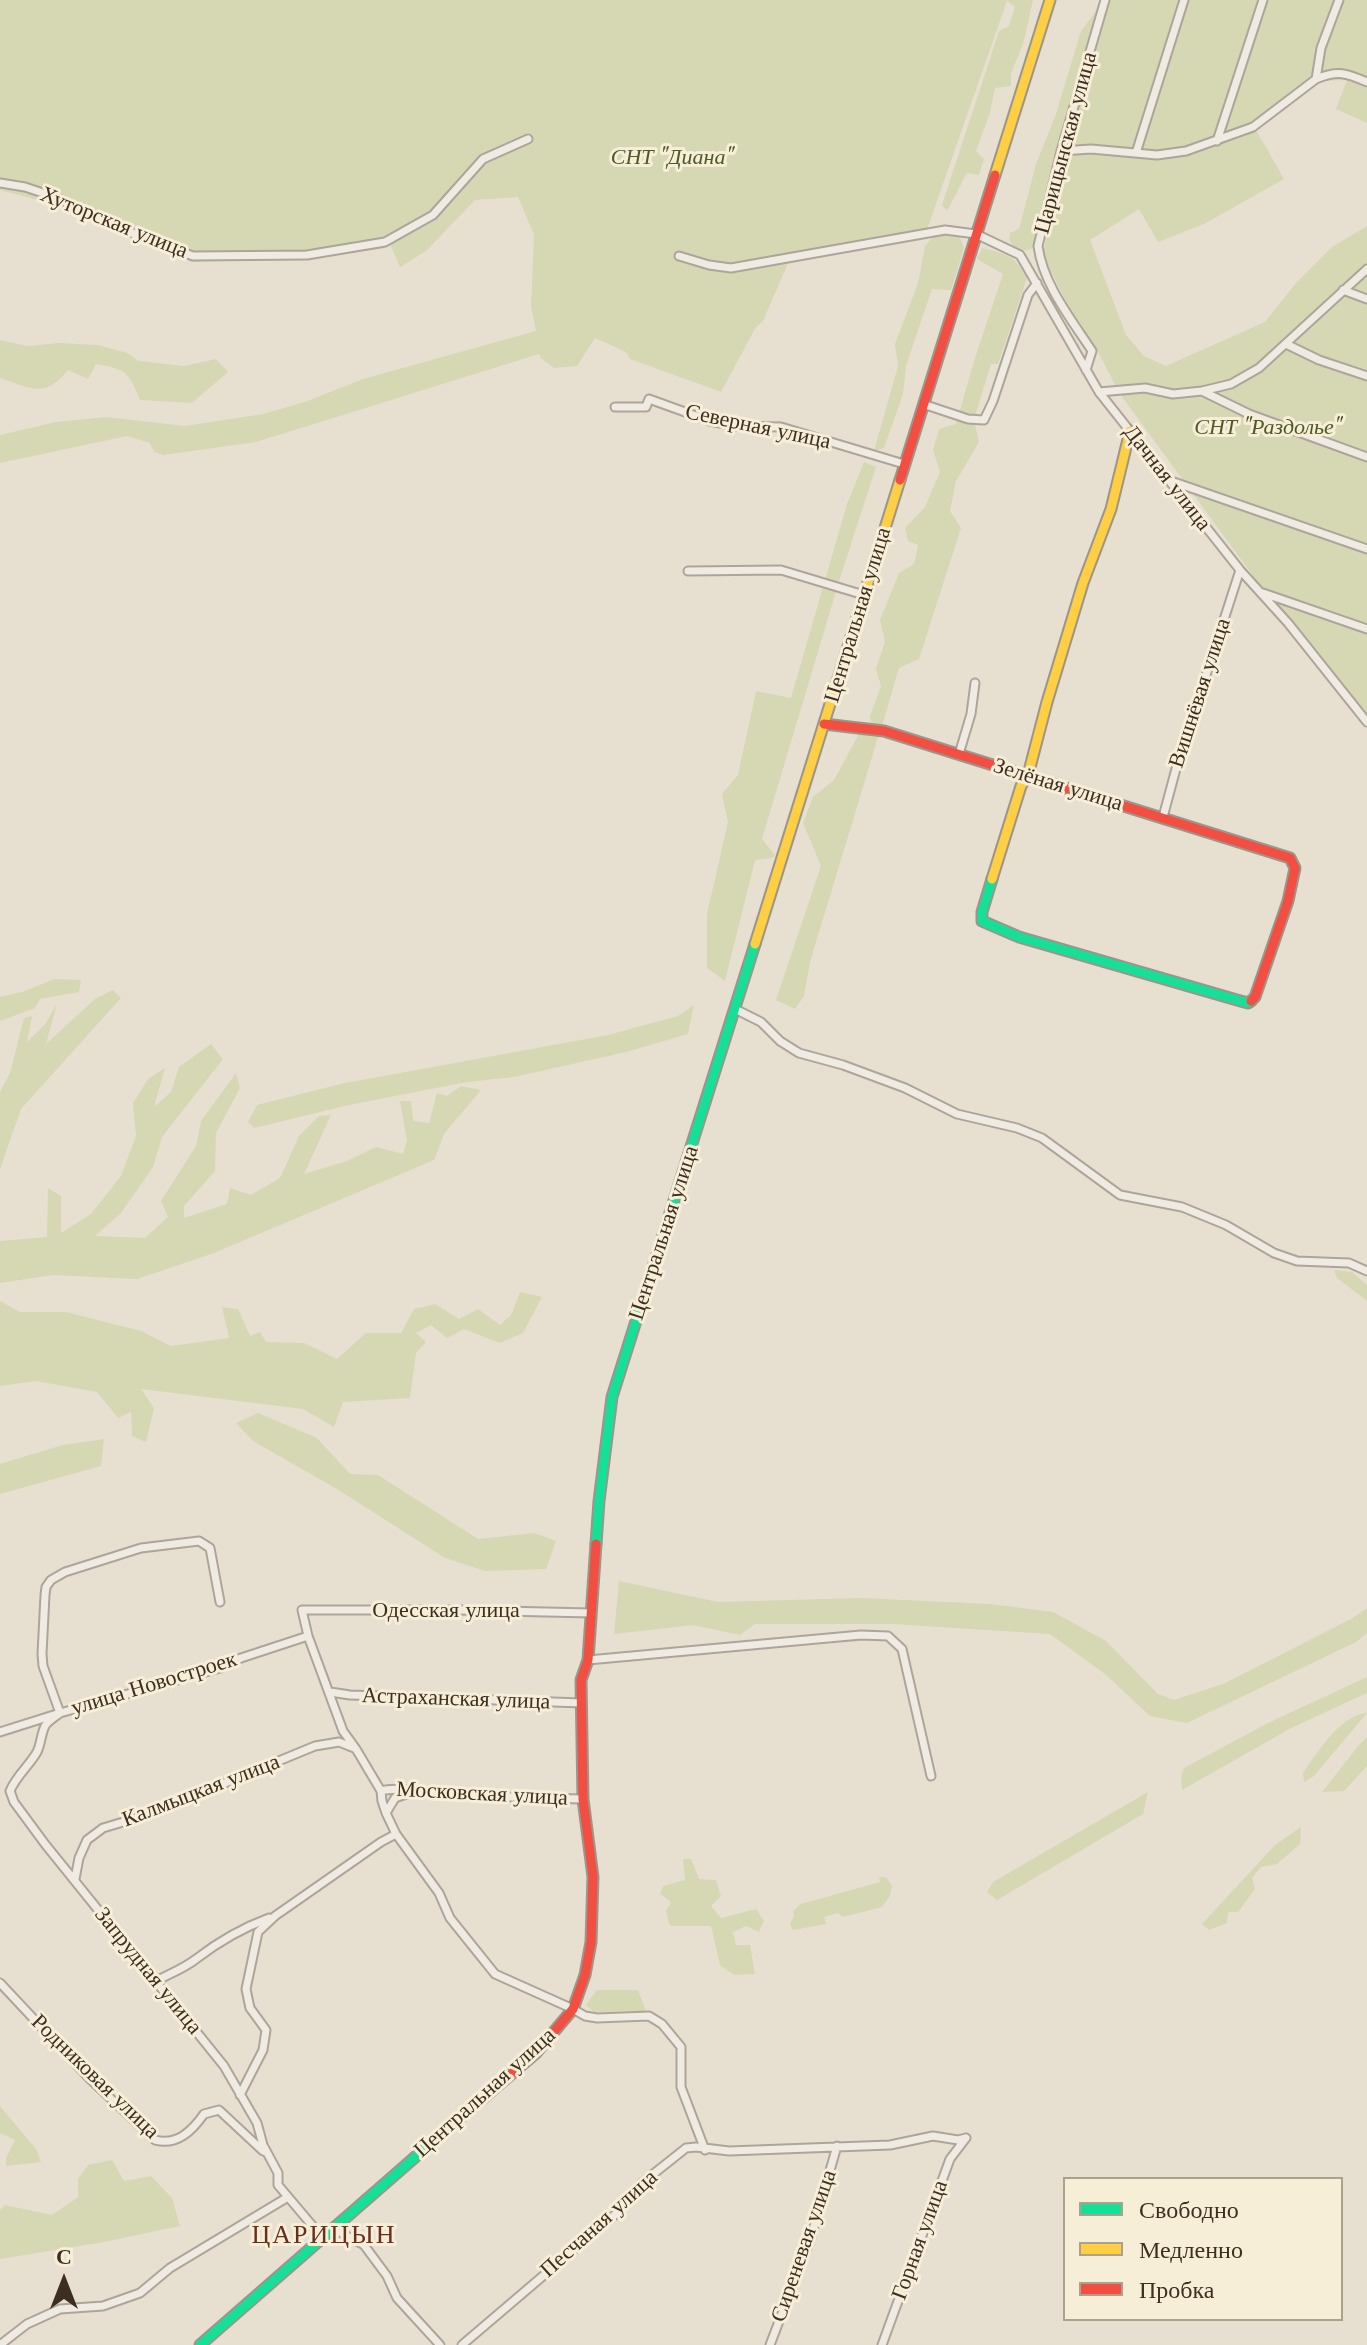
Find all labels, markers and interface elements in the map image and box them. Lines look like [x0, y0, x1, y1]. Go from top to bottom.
street label: Царицынская улица [1029, 49, 1103, 237]
park label: СНТ "Диана" [611, 145, 733, 171]
street label: Хуторская улица [36, 181, 192, 265]
street label: Северная улица [683, 399, 833, 455]
park label: СНТ "Раздолье" [1194, 415, 1342, 441]
street label: Дачная улица [1117, 420, 1217, 536]
street label: Центральная улица [819, 524, 897, 706]
street label: Вишнёвая улица [1163, 615, 1237, 771]
street label: Зелёная улица [990, 753, 1126, 817]
street label: Центральная улица [623, 1143, 705, 1323]
street label: Одесская улица [372, 1598, 520, 1624]
street label: улица Новостроек [68, 1646, 240, 1722]
street label: Астраханская улица [361, 1683, 551, 1715]
street label: Калмыцкая улица [118, 1749, 284, 1833]
street label: Московская улица [396, 1776, 568, 1812]
street label: Запрудная улица [89, 1902, 207, 2040]
street label: Родниковая улица [25, 2009, 165, 2145]
street label: Центральная улица [409, 2022, 561, 2164]
street label: Песчаная улица [535, 2164, 663, 2284]
street label: Сиреневая улица [766, 2166, 842, 2326]
street label: Горная улица [886, 2177, 954, 2303]
legend [1063, 2177, 1343, 2321]
text: Свободно [1139, 2195, 1239, 2224]
district label: ЦАРИЦЫН [251, 2220, 397, 2252]
text: Медленно [1139, 2235, 1243, 2264]
north arrow [24, 2241, 104, 2321]
text: С [56, 2243, 72, 2270]
text: Пробка [1139, 2275, 1215, 2304]

